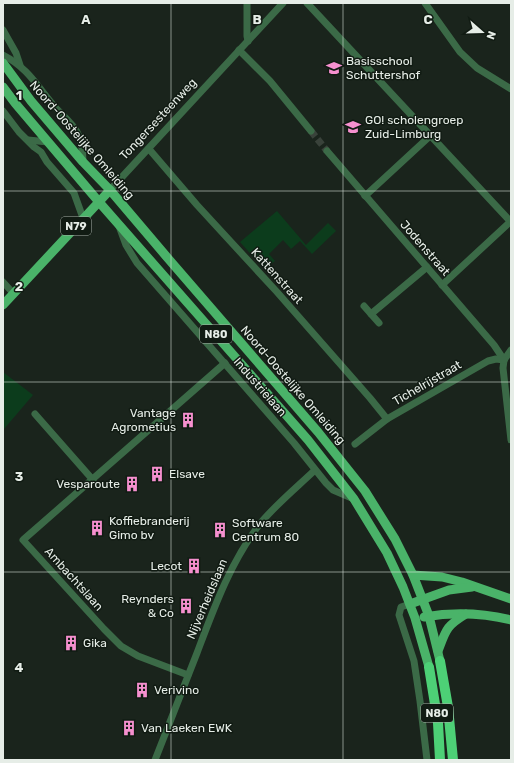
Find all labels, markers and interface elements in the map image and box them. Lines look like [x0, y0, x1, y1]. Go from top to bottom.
text: A [81, 12, 91, 27]
text: B [252, 12, 262, 27]
text: C [423, 12, 433, 27]
north arrow [462, 12, 502, 52]
text: N [483, 29, 498, 41]
place label: Basisschool Schuttershof [346, 54, 421, 82]
school or university icon: Basisschool Schuttershof [325, 59, 343, 77]
street label: Tongersesteenweg [117, 75, 199, 163]
street label: Noord-Oostelijke Omleiding [27, 78, 137, 202]
text: 1 [16, 88, 22, 103]
place label: GO! scholengroep Zuid-Limburg [365, 113, 463, 141]
school or university icon: GO! scholengroep Zuid-Limburg [344, 118, 362, 136]
road number: N79 [61, 217, 91, 235]
street label: Jodenstraat [397, 217, 453, 279]
street label: Kattenstraat [248, 245, 306, 307]
text: 2 [15, 279, 23, 294]
street label: Noord-Oostelijke Omleiding [238, 323, 348, 447]
road number: N80 [200, 325, 232, 343]
street label: Industrielaan [231, 355, 289, 419]
street label: Tichelrijstraat [390, 358, 464, 408]
place label: Vantage Agrometius [111, 406, 176, 434]
building icon: Vantage Agrometius [179, 411, 197, 429]
building icon: Elsave [148, 465, 166, 483]
place label: Elsave [169, 467, 205, 481]
text: 3 [15, 469, 24, 484]
building icon: Vesparoute [123, 475, 141, 493]
place label: Vesparoute [56, 477, 120, 491]
place label: Koffiebranderij Gimo bv [109, 514, 190, 542]
place label: Software Centrum 80 [232, 516, 299, 544]
building icon: Koffiebranderij Gimo bv [88, 519, 106, 537]
building icon: Software Centrum 80 [211, 521, 229, 539]
street label: Ambachtslaan [42, 544, 106, 614]
street label: Nijverheidslaan [184, 557, 230, 641]
building icon: Lecot [185, 557, 203, 575]
place label: Lecot [151, 559, 182, 573]
place label: Reynders & Co [121, 592, 174, 620]
building icon: Reynders & Co [177, 597, 195, 615]
building icon: Gika [62, 634, 80, 652]
place label: Gika [83, 636, 107, 650]
text: 4 [15, 660, 24, 675]
building icon: Verivino [133, 681, 151, 699]
place label: Verivino [154, 683, 199, 697]
road number: N80 [421, 704, 453, 722]
building icon: Van Laeken EWK [120, 719, 138, 737]
place label: Van Laeken EWK [141, 721, 233, 735]

